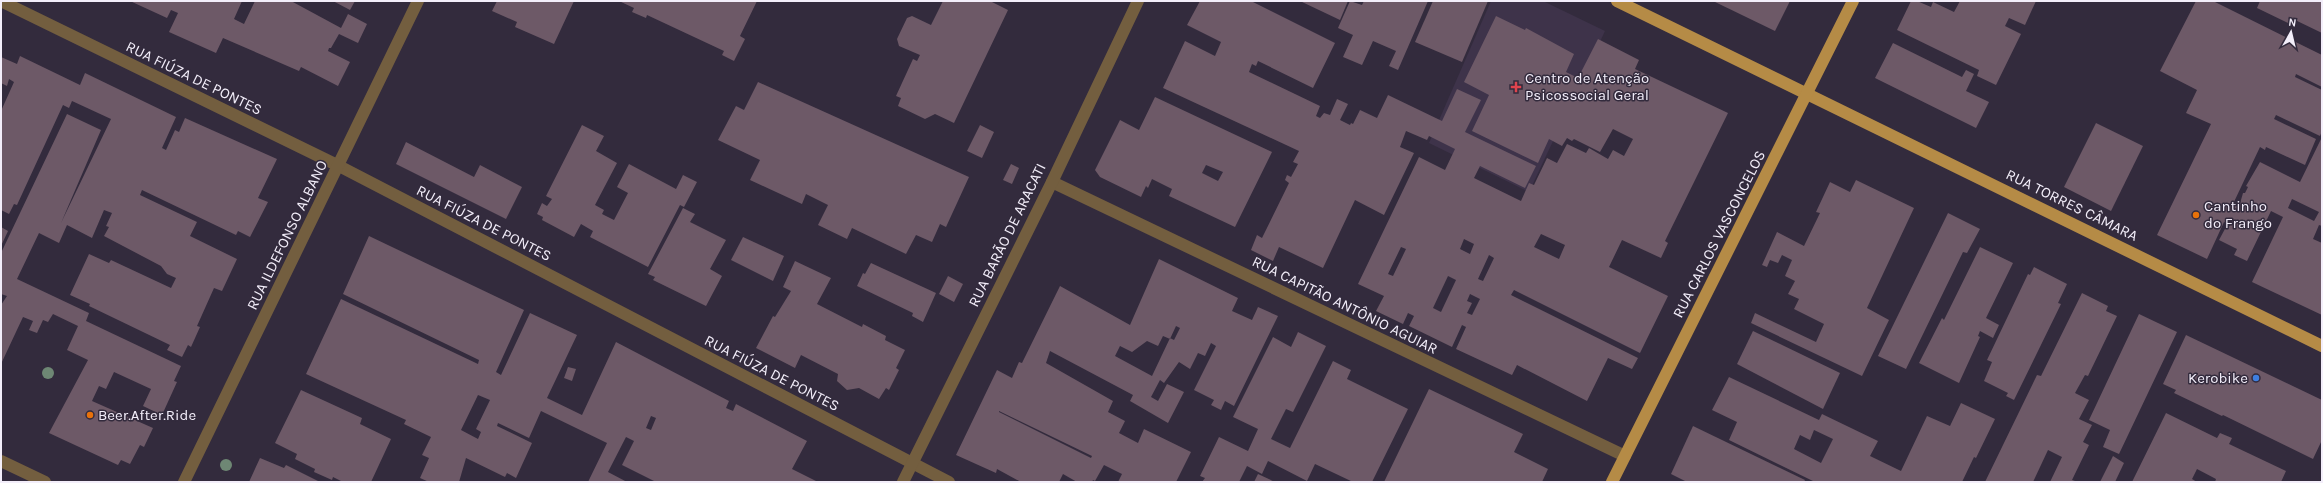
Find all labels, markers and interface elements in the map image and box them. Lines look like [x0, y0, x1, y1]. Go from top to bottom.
north arrow [2271, 12, 2311, 52]
text: N [2288, 16, 2297, 30]
street label: RUA FIÚZA DE PONTES [123, 37, 265, 119]
place label: Centro de Atenção Psicossocial Geral [1525, 69, 1649, 104]
marker: Centro de Atenção Psicossocial Geral [1510, 81, 1522, 93]
street label: RUA CARLOS VASCONCELOS [1669, 147, 1769, 321]
street label: RUA ILDEFONSO ALBANO [243, 157, 331, 313]
street label: RUA BARÃO DE ARACATI [964, 160, 1050, 310]
street label: RUA TORRES CÂMARA [2003, 165, 2141, 245]
street label: RUA FIÚZA DE PONTES [413, 181, 555, 265]
place label: Cantinho do Frango [2204, 197, 2272, 232]
marker: Cantinho do Frango [2191, 210, 2201, 220]
street label: RUA CAPITÃO ANTÔNIO AGUIAR [1249, 252, 1441, 358]
street label: RUA FIÚZA DE PONTES [701, 331, 843, 415]
place label: Kerobike [2188, 369, 2248, 387]
marker: Kerobike [2251, 373, 2261, 383]
place label: Beer.After.Ride [98, 406, 196, 424]
marker: Beer.After.Ride [85, 410, 95, 420]

